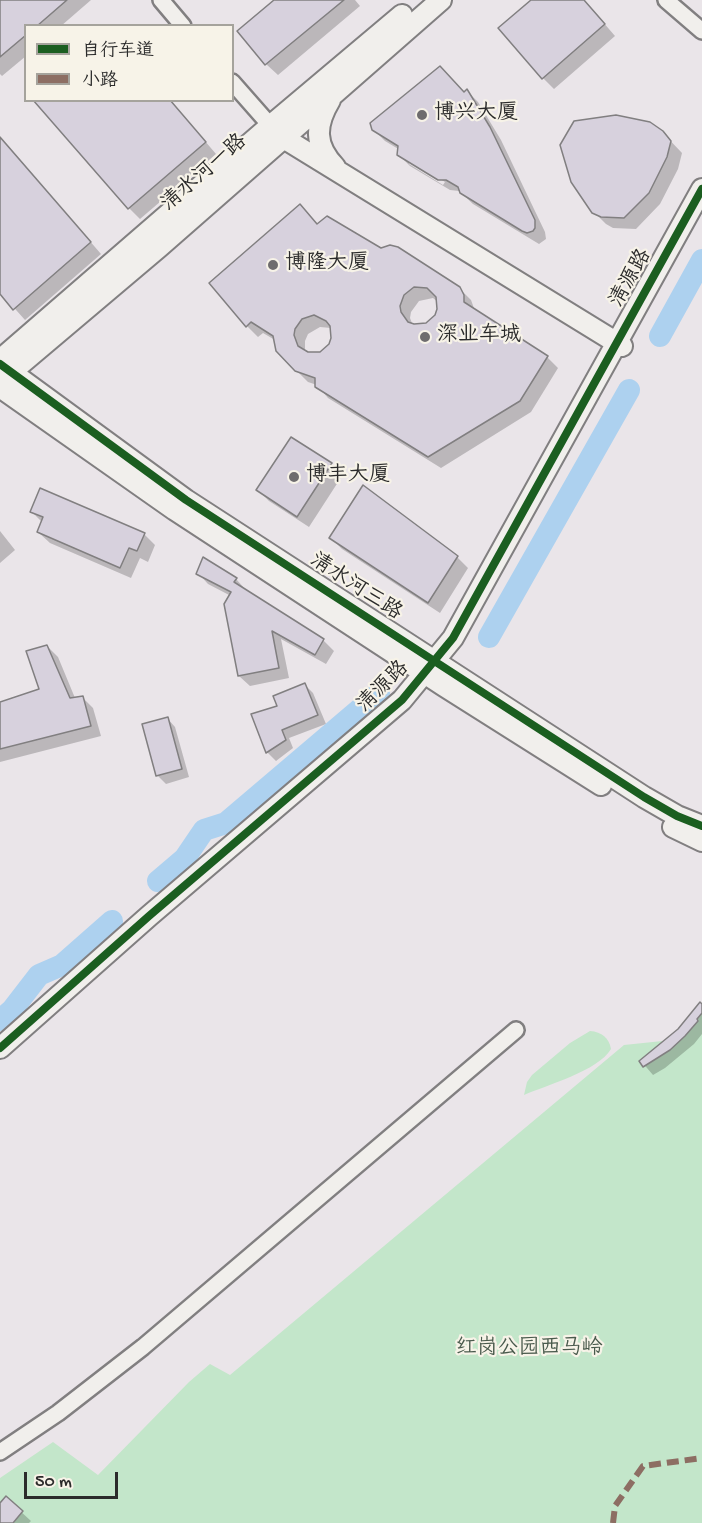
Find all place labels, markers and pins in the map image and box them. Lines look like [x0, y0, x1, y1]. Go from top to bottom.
place label: 博兴大厦 [434, 102, 518, 128]
marker: 博兴大厦 [415, 108, 429, 122]
place label: 博隆大厦 [285, 252, 369, 278]
marker: 博隆大厦 [266, 258, 280, 272]
place label: 深业车城 [437, 324, 521, 350]
marker: 深业车城 [418, 330, 432, 344]
place label: 博丰大厦 [306, 464, 390, 490]
marker: 博丰大厦 [287, 470, 301, 484]

